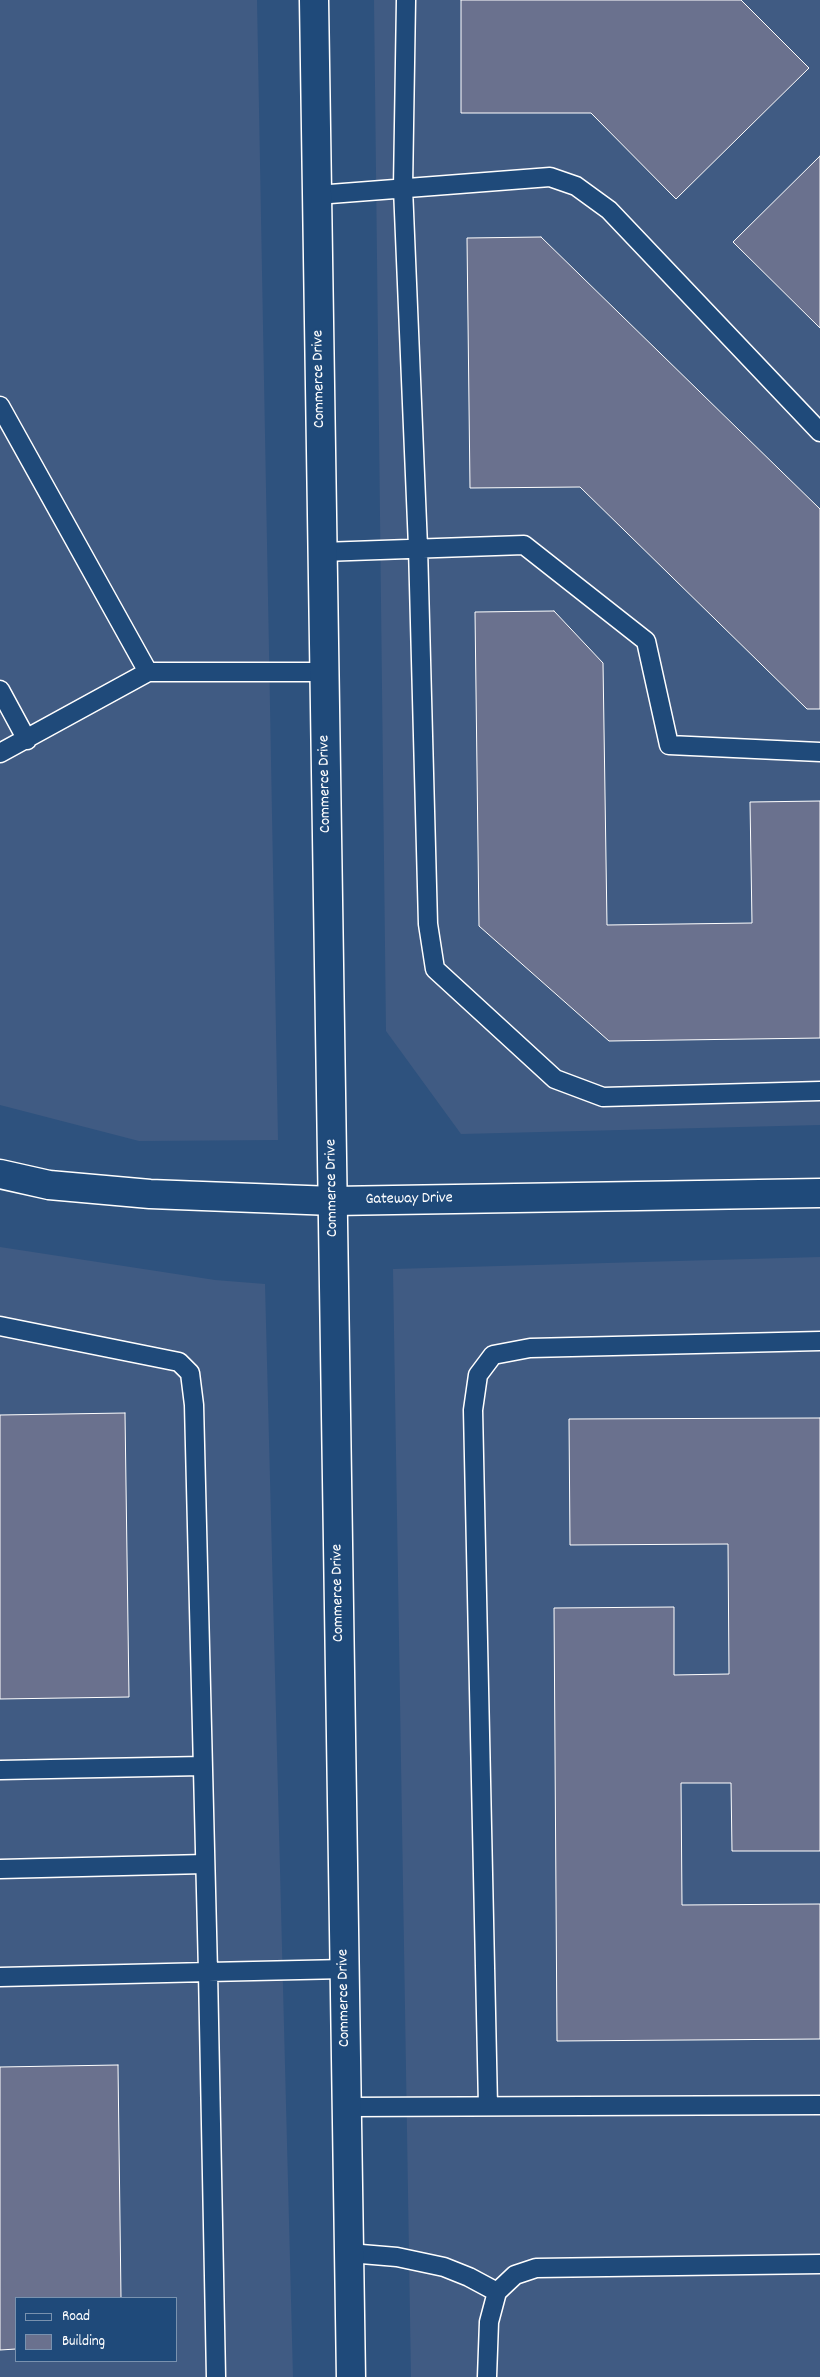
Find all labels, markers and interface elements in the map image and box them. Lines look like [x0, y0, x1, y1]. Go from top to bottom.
street label: Commerce Drive [310, 330, 330, 428]
street label: Commerce Drive [316, 735, 336, 833]
street label: Commerce Drive [323, 1139, 343, 1237]
street label: Gateway Drive [365, 1190, 453, 1210]
street label: Commerce Drive [329, 1544, 349, 1642]
street label: Commerce Drive [335, 1949, 355, 2047]
legend [15, 2297, 178, 2362]
text: Road [62, 2306, 90, 2328]
text: Building [62, 2331, 105, 2353]

